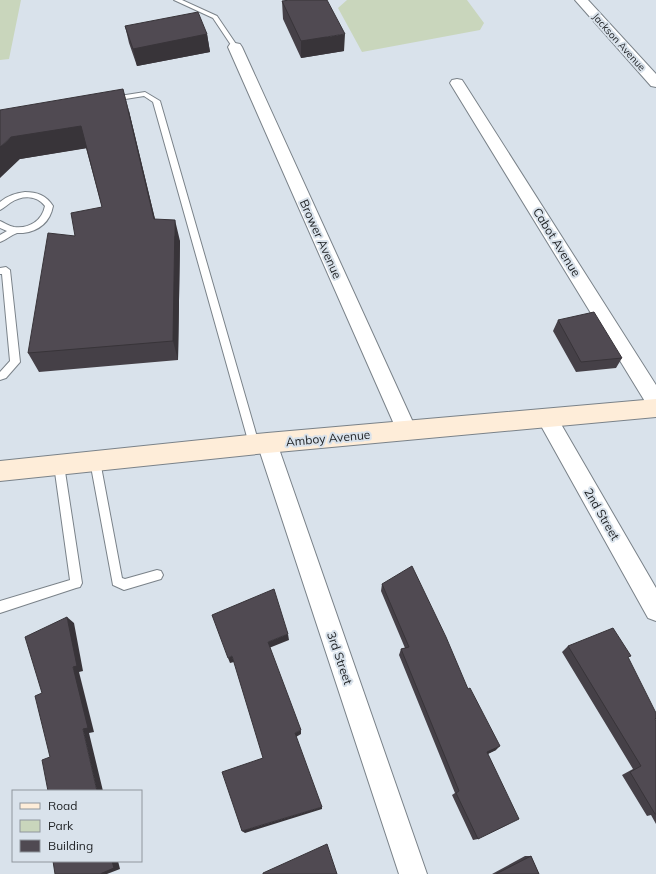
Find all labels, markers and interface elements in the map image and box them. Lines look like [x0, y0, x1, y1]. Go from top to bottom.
street label: Jackson Avenue [590, 10, 648, 74]
street label: Brower Avenue [297, 197, 345, 281]
street label: Cabot Avenue [530, 205, 584, 279]
street label: Amboy Avenue [285, 427, 371, 449]
street label: 2nd Street [581, 485, 623, 543]
street label: 3rd Street [324, 630, 356, 686]
legend [12, 790, 142, 862]
text: Road [48, 798, 77, 813]
text: Park [48, 818, 74, 833]
text: Building [48, 838, 93, 853]

